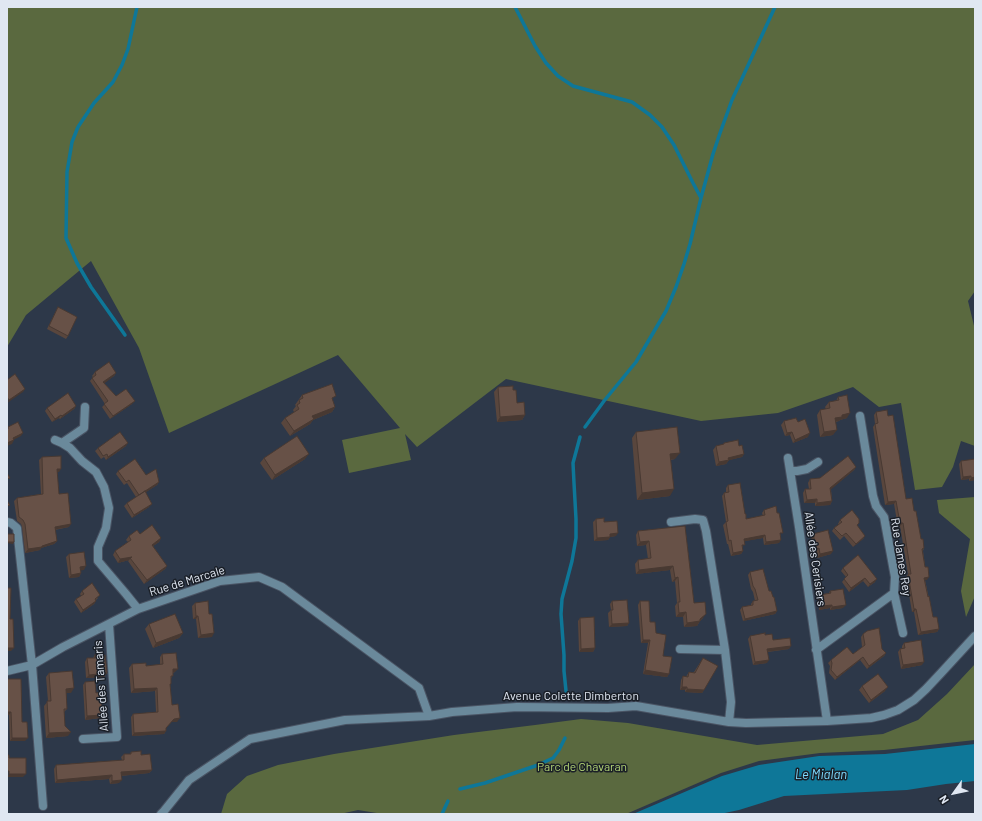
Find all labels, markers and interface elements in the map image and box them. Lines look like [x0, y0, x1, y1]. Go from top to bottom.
street label: Allée des Cerisiers [801, 511, 829, 607]
street label: Rue James Rey [888, 517, 914, 597]
street label: Rue de Marcale [147, 563, 227, 599]
street label: Allée des Tamaris [91, 640, 111, 732]
street label: Avenue Colette Dimberton [503, 689, 639, 703]
park label: Parc de Chavaran [537, 760, 627, 774]
water label: Le Mialan [795, 767, 847, 783]
north arrow [934, 773, 974, 813]
text: N [936, 793, 951, 806]

